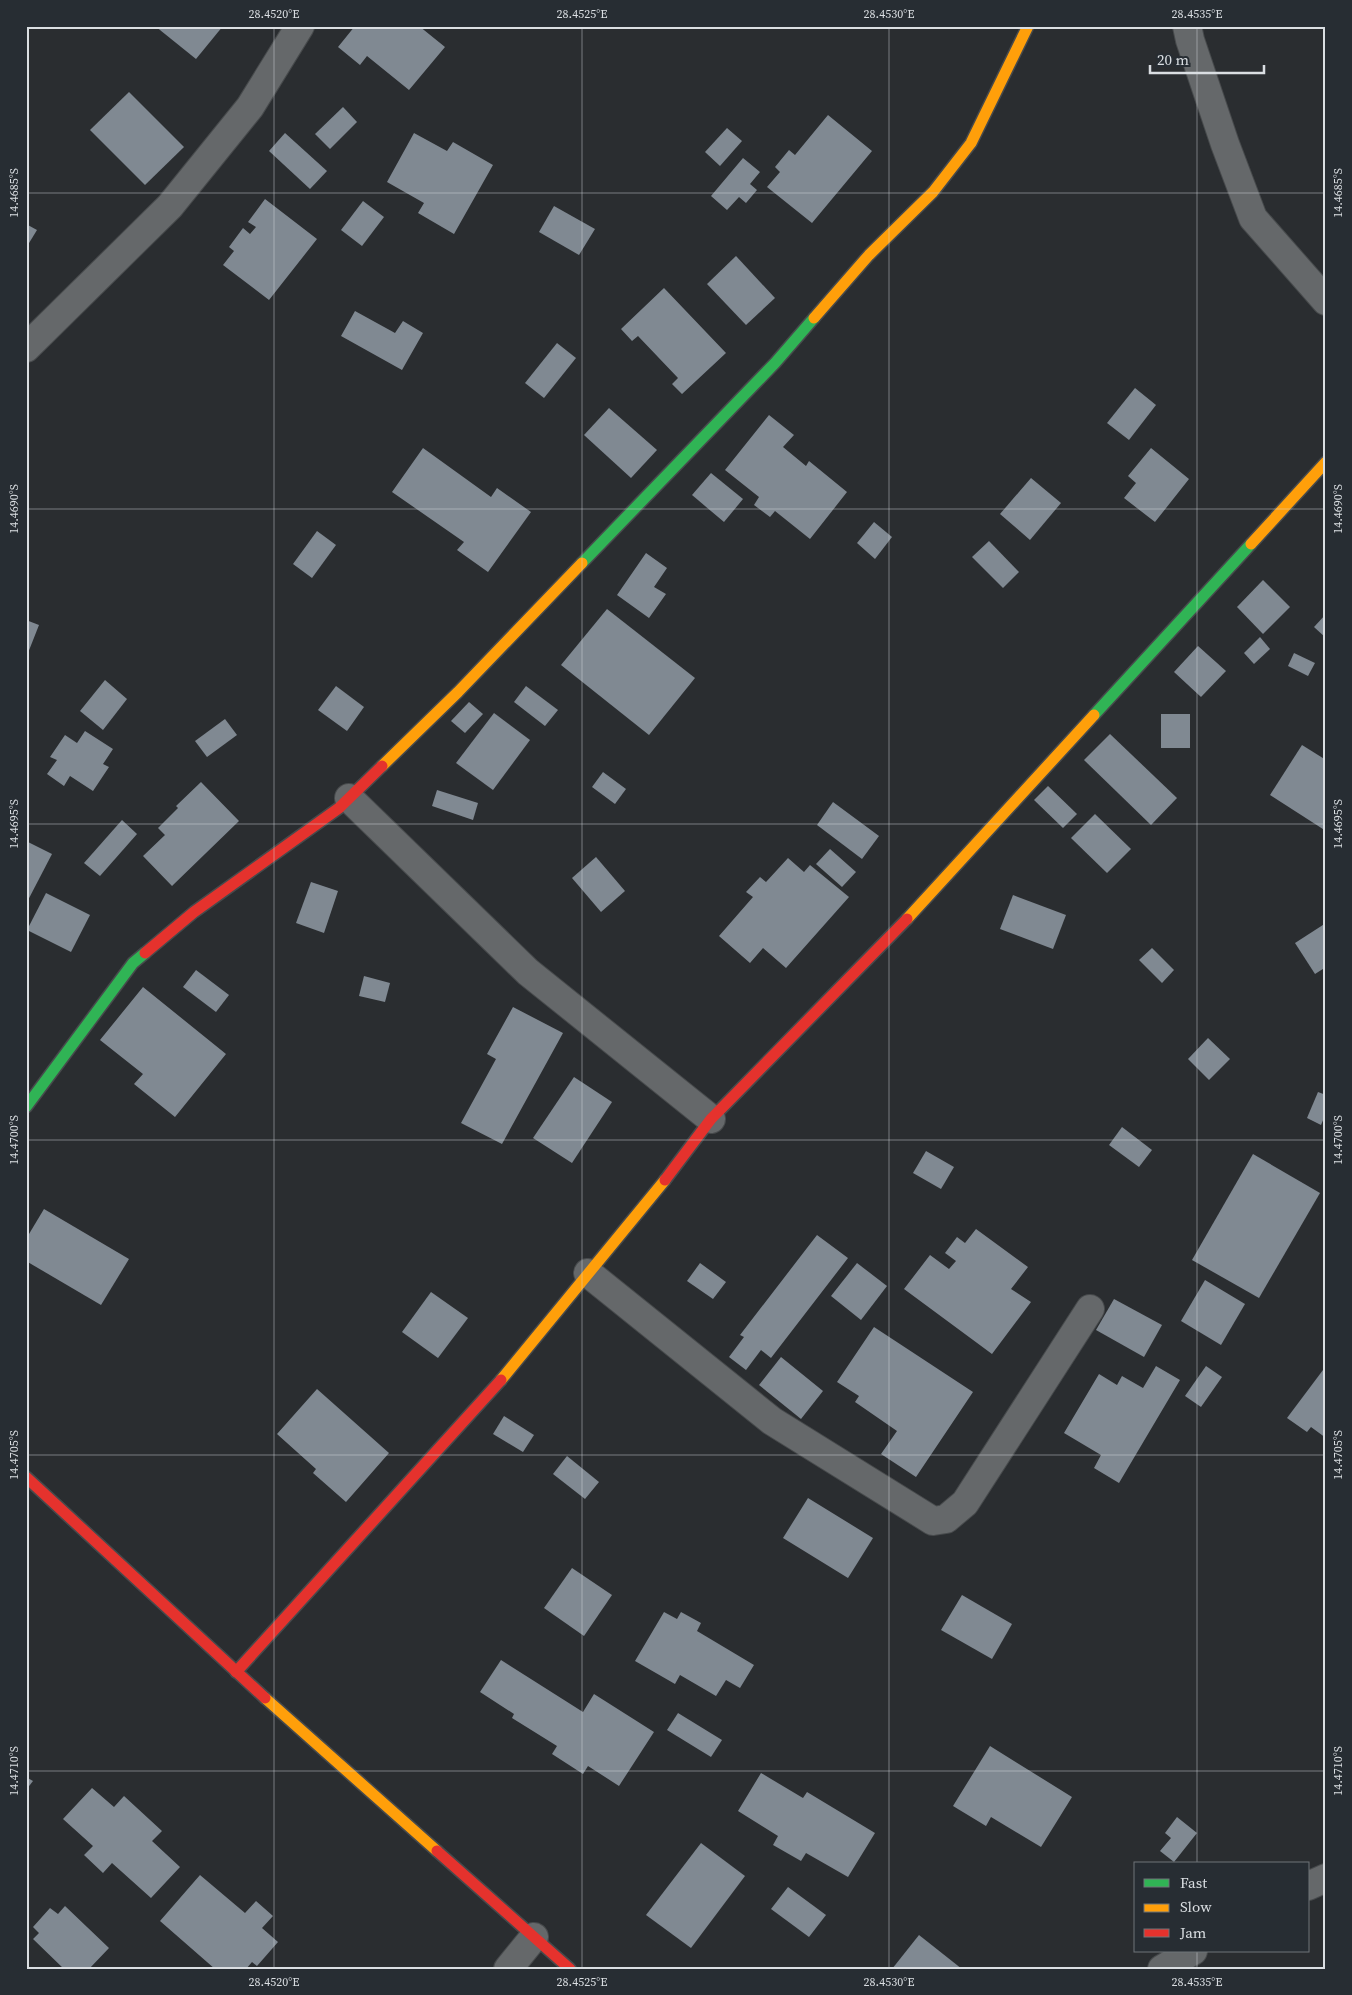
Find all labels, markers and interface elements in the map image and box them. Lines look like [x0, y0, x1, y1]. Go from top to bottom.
text: 28.4520°E [249, 6, 299, 22]
text: 28.4525°E [557, 6, 607, 22]
text: 28.4530°E [864, 6, 914, 22]
text: 28.4535°E [1172, 6, 1222, 22]
scale bar [1150, 42, 1263, 74]
text: 20 m [1157, 49, 1189, 70]
text: 14.4685°S [6, 168, 22, 218]
text: 14.4685°S [1330, 168, 1346, 218]
text: 14.4690°S [6, 484, 22, 534]
text: 14.4690°S [1330, 484, 1346, 534]
text: 14.4695°S [6, 799, 22, 849]
text: 14.4695°S [1330, 799, 1346, 849]
text: 14.4700°S [6, 1115, 22, 1165]
text: 14.4700°S [1330, 1115, 1346, 1165]
text: 14.4705°S [6, 1430, 22, 1480]
text: 14.4705°S [1330, 1430, 1346, 1480]
text: 14.4710°S [6, 1746, 22, 1796]
text: 14.4710°S [1330, 1746, 1346, 1796]
legend [1134, 1862, 1310, 1952]
text: Fast [1180, 1872, 1207, 1893]
text: Slow [1180, 1896, 1212, 1917]
text: Jam [1179, 1922, 1207, 1943]
text: 28.4520°E [249, 1974, 299, 1990]
text: 28.4525°E [557, 1974, 607, 1990]
text: 28.4530°E [864, 1974, 914, 1990]
text: 28.4535°E [1172, 1974, 1222, 1990]

